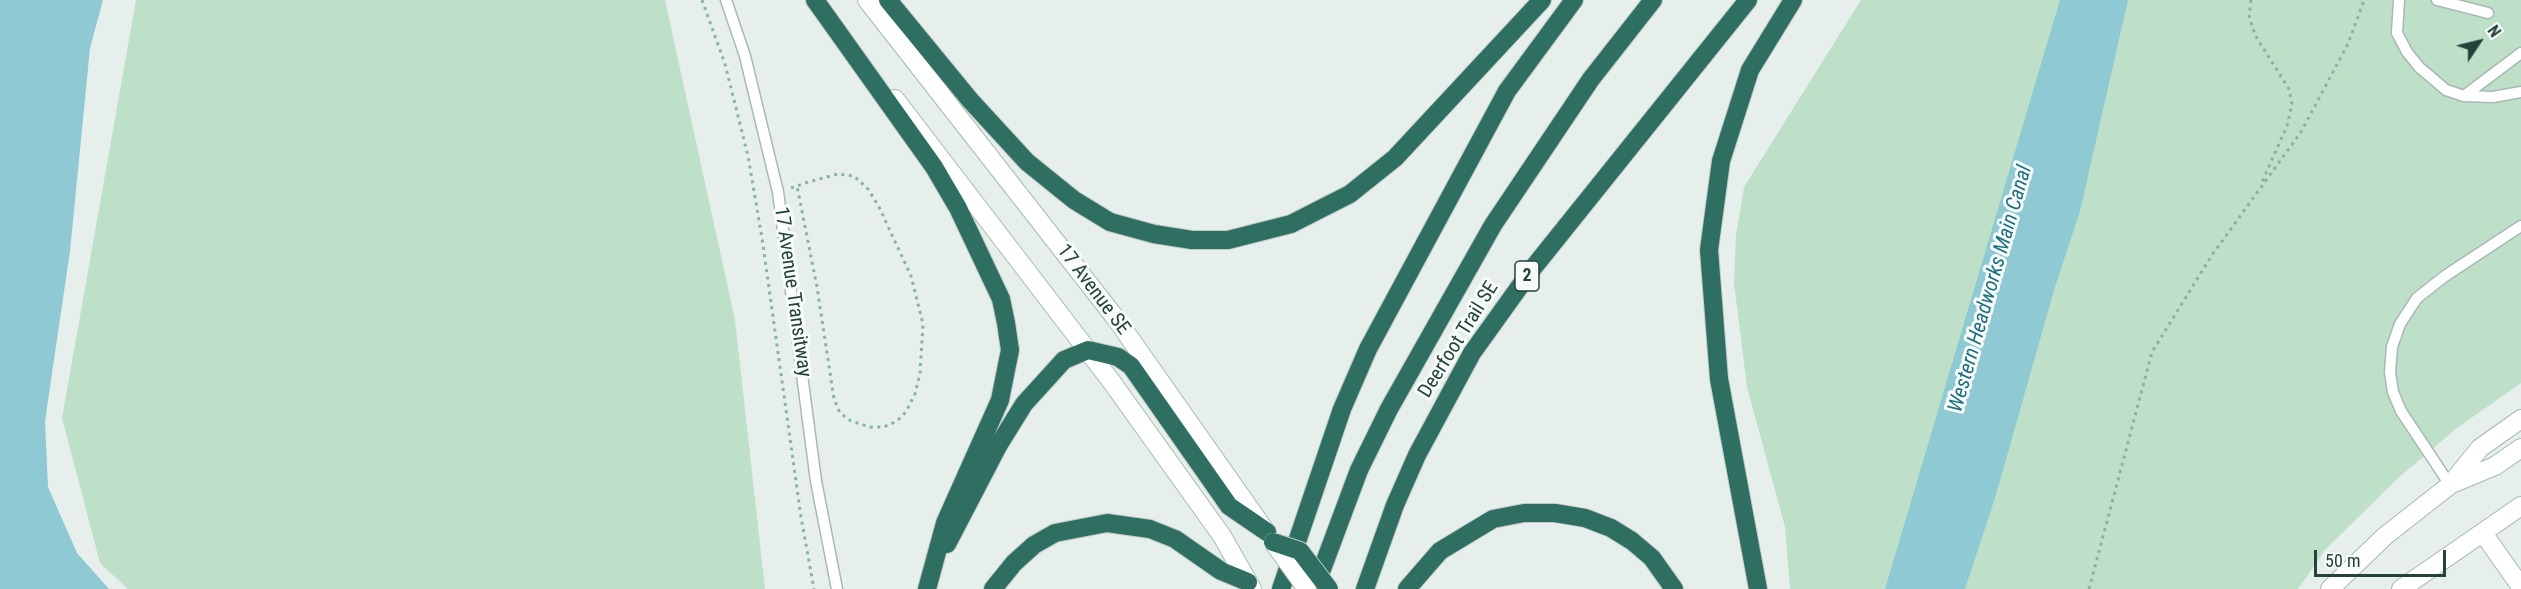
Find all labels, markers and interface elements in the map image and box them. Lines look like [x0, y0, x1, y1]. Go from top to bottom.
north arrow [2449, 12, 2509, 72]
text: N [2484, 22, 2505, 41]
water label: Western Headworks Main Canal [1944, 163, 2038, 415]
street label: 17 Avenue Transitway [768, 205, 816, 379]
street label: 17 Avenue SE [1051, 240, 1135, 340]
road number: 2 [1515, 261, 1539, 291]
street label: Deerfoot Trail SE [1414, 278, 1504, 402]
scale bar [2317, 538, 2449, 576]
text: 50 m [2325, 550, 2360, 571]

